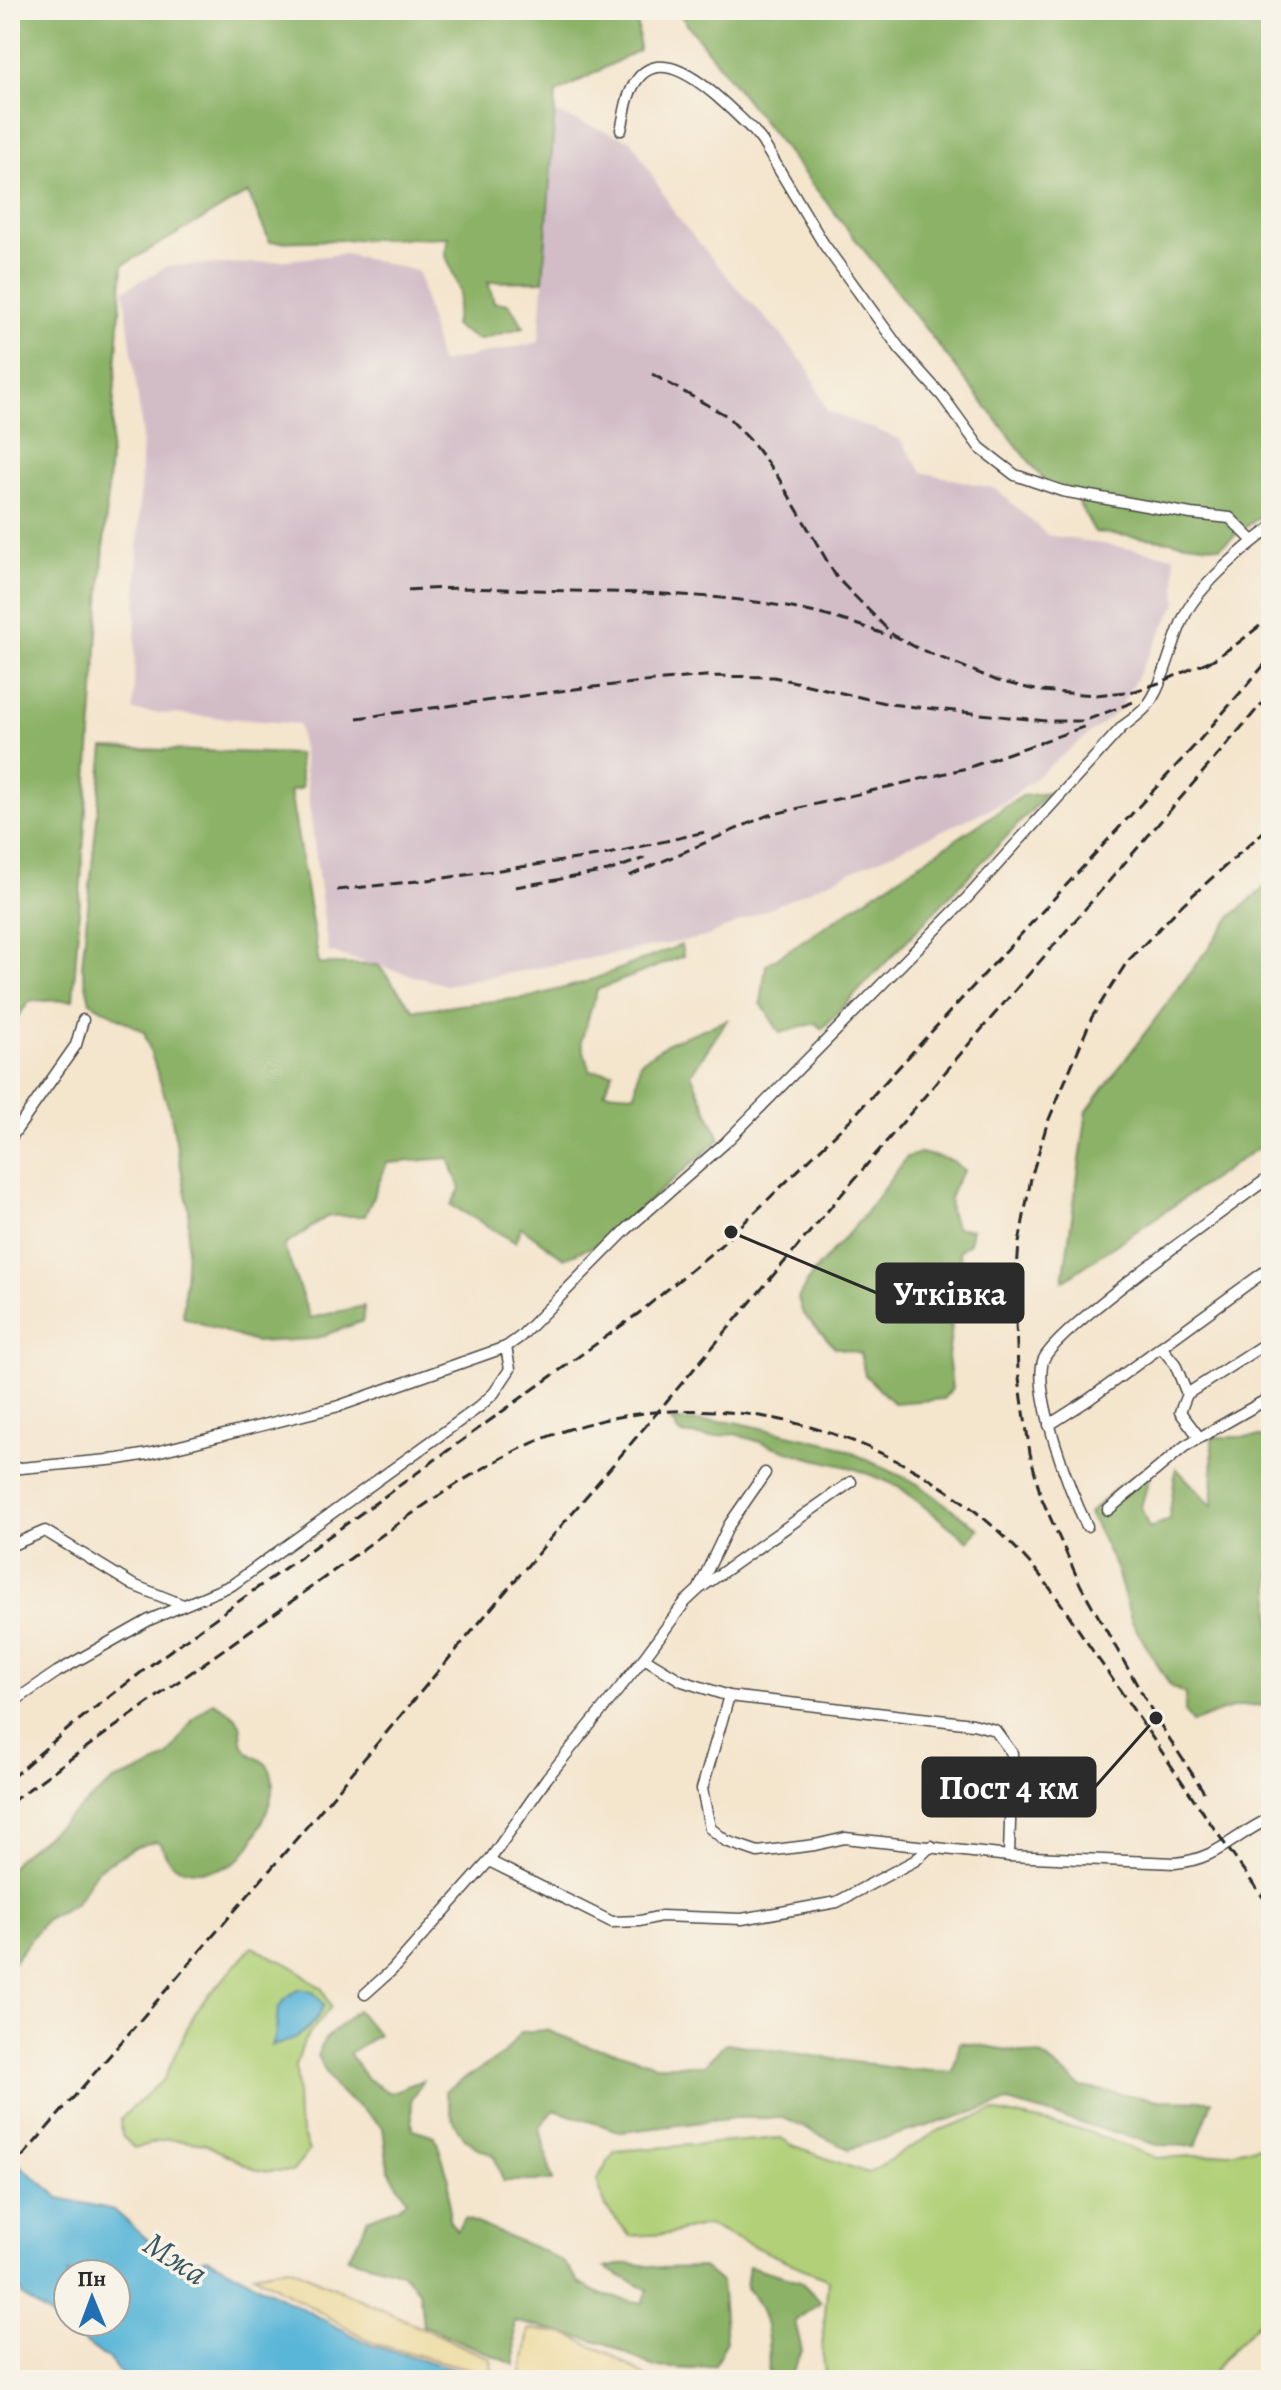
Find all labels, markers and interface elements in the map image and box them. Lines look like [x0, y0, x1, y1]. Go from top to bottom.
callout: Уткiвка [877, 1264, 1023, 1322]
text: Уткiвка [893, 1270, 1008, 1317]
callout: Пост 4 км [923, 1758, 1095, 1816]
text: Пост 4 км [939, 1764, 1079, 1811]
water label: Мжа [134, 2220, 217, 2297]
north arrow [52, 2258, 132, 2338]
text: Пн [77, 2264, 106, 2294]

